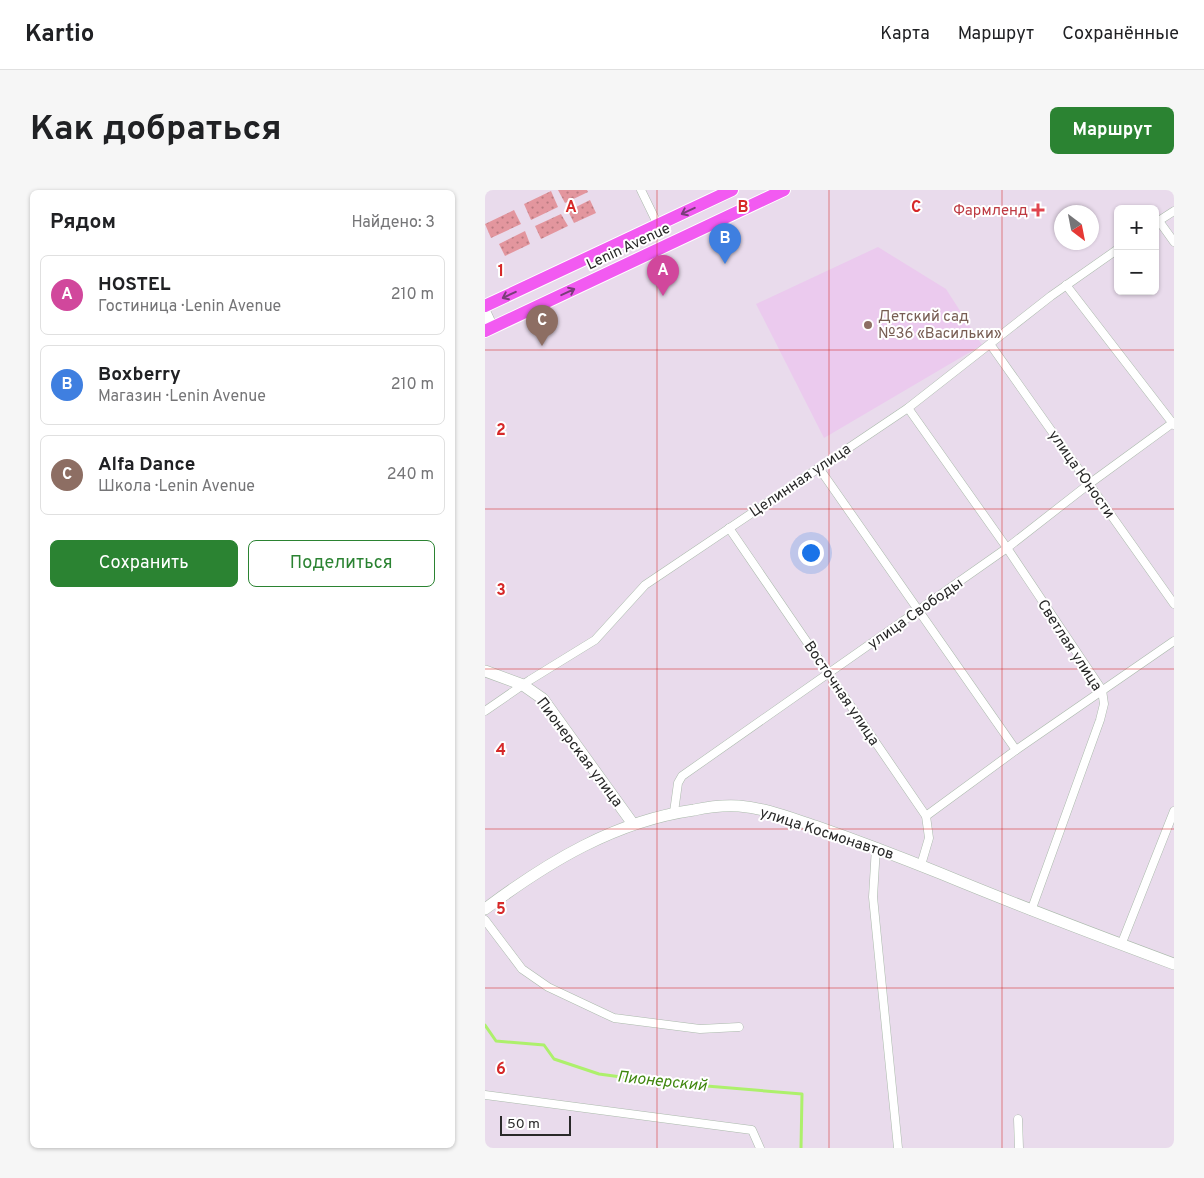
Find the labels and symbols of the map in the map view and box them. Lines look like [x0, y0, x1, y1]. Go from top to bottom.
text: A [565, 198, 577, 218]
text: B [737, 198, 749, 218]
text: C [911, 198, 921, 218]
place label: Фармленд [953, 202, 1028, 221]
marker: Фармленд [1032, 204, 1044, 216]
north arrow [1054, 205, 1099, 250]
one-way arrow [680, 206, 695, 216]
street label: Lenin Avenue [583, 219, 673, 273]
pin: B [709, 223, 741, 264]
pin: A [647, 255, 679, 296]
text: 1 [498, 262, 504, 282]
one-way arrow [560, 286, 575, 296]
one-way arrow [502, 290, 517, 300]
pin: C [526, 305, 558, 346]
place label: Детский сад №36 «Васильки» [878, 308, 1002, 344]
marker: Детский сад №36 «Васильки» [862, 319, 874, 331]
text: 2 [496, 421, 506, 441]
street label: улица Юности [1043, 427, 1118, 523]
street label: Целинная улица [747, 440, 855, 522]
your location [798, 540, 824, 566]
street label: улица Свободы [865, 574, 967, 654]
text: 3 [496, 581, 506, 601]
street label: Светлая улица [1032, 597, 1105, 695]
street label: Восточная улица [799, 638, 883, 750]
street label: Пионерская улица [531, 694, 626, 812]
text: 4 [496, 741, 506, 761]
street label: улица Космонавтов [757, 804, 896, 865]
text: 5 [496, 900, 506, 920]
text: 6 [496, 1060, 506, 1080]
water label: Пионерский [616, 1067, 708, 1097]
scale bar [500, 1113, 571, 1136]

